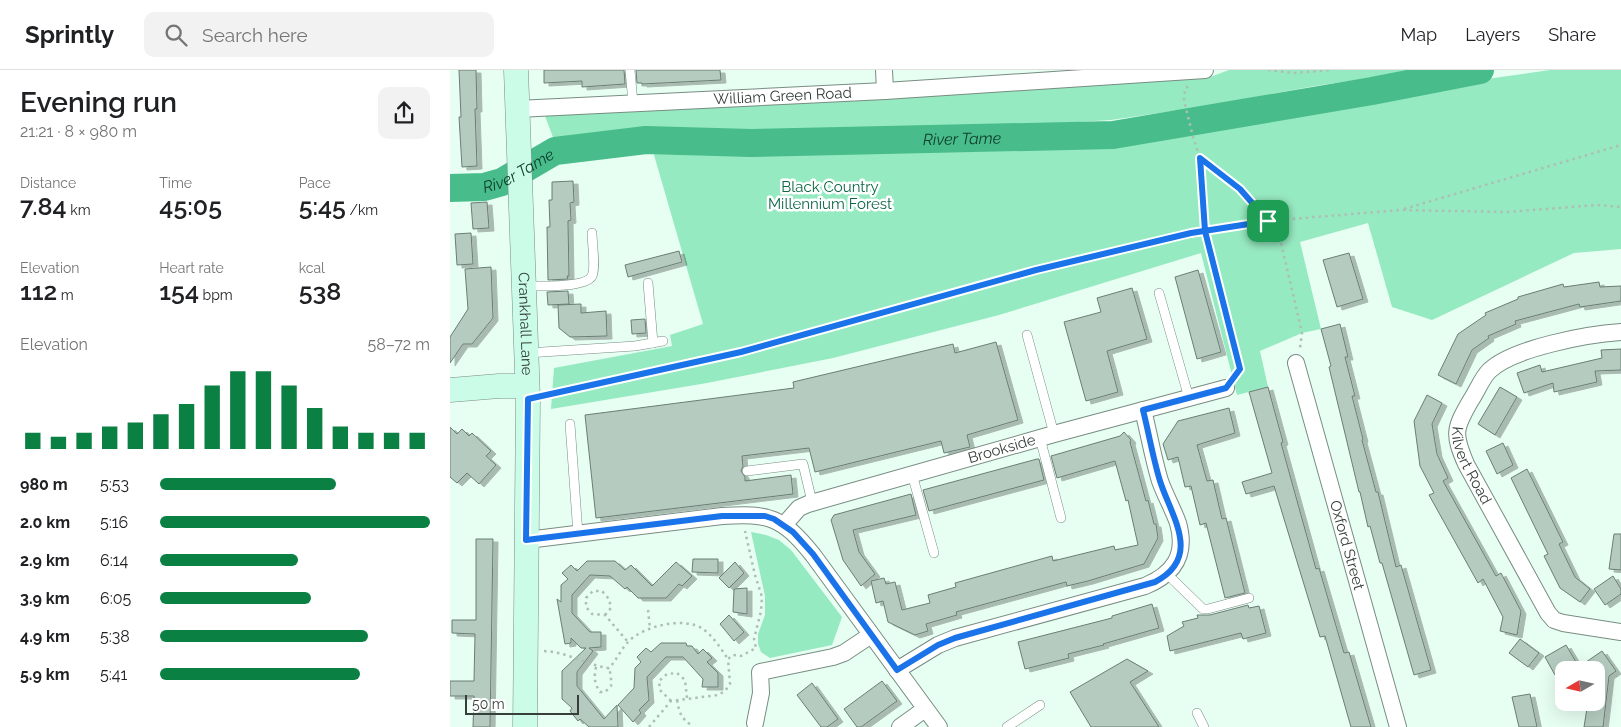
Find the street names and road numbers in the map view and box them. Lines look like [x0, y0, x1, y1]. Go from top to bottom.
street label: William Green Road [713, 84, 852, 108]
street label: Crankhall Lane [514, 272, 536, 376]
street label: Kilvert Road [1448, 426, 1495, 507]
street label: Brookside [966, 431, 1038, 467]
street label: Oxford Street [1326, 498, 1368, 592]

